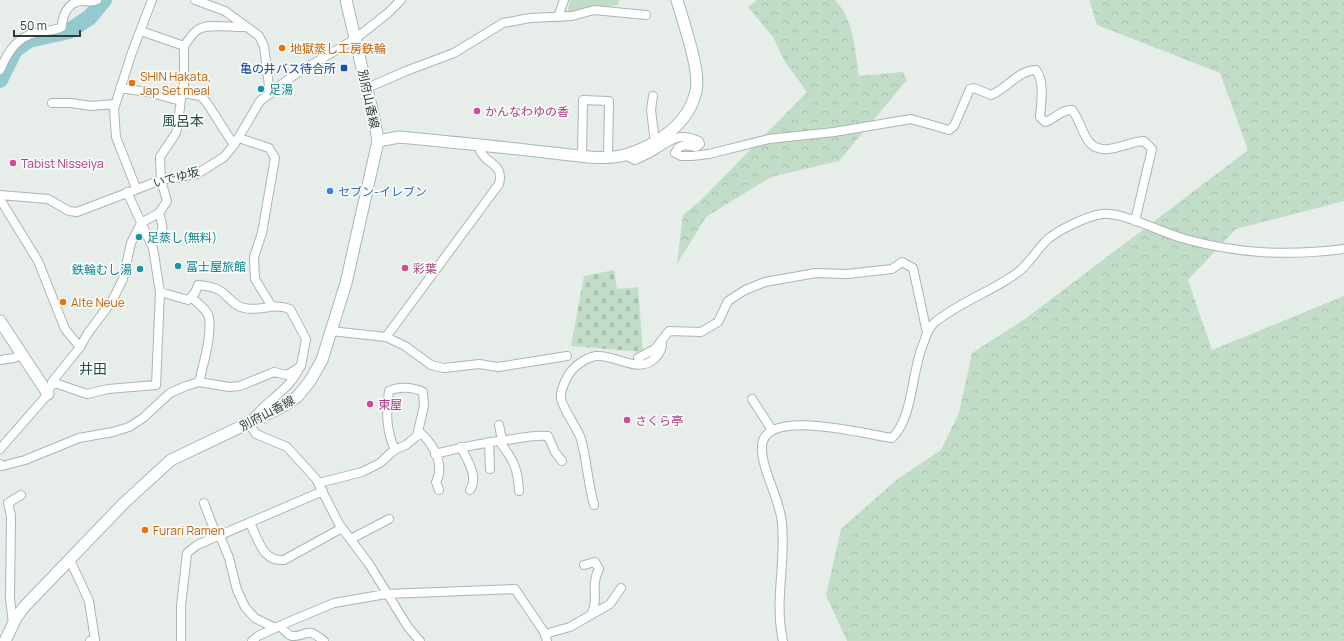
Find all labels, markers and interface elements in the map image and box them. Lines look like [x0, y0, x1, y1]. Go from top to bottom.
scale bar [14, 12, 80, 38]
text: 50 m [20, 17, 47, 34]
place label: 地獄蒸し工房鉄輪 [290, 40, 386, 57]
marker: 地獄蒸し工房鉄輪 [277, 43, 287, 53]
place label: 亀の井バス待合所 [240, 60, 336, 77]
marker: 亀の井バス待合所 [339, 63, 349, 73]
place label: SHIN Hakata, Jap Set meal [140, 68, 211, 99]
street label: 別府山香線 [354, 68, 384, 130]
marker: SHIN Hakata, Jap Set meal [127, 78, 137, 88]
place label: 足湯 [269, 81, 293, 98]
marker: 足湯 [256, 84, 266, 94]
place label: かんなわゆの香 [485, 103, 569, 120]
marker: かんなわゆの香 [472, 106, 482, 116]
district label: 風呂本 [162, 111, 204, 130]
place label: Tabist Nisseiya [21, 155, 104, 172]
marker: Tabist Nisseiya [8, 158, 18, 168]
street label: いでゆ坂 [151, 163, 201, 191]
place label: セブン-イレブン [338, 183, 427, 200]
marker: セブン-イレブン [325, 186, 335, 196]
place label: 足蒸し(無料) [147, 229, 217, 246]
marker: 足蒸し(無料) [134, 232, 144, 242]
place label: 冨士屋旅館 [186, 258, 246, 275]
place label: 彩葉 [413, 260, 437, 277]
place label: 鉄輪むし湯 [72, 261, 132, 278]
marker: 冨士屋旅館 [173, 261, 183, 271]
marker: 彩葉 [400, 263, 410, 273]
marker: 鉄輪むし湯 [135, 264, 145, 274]
place label: Alte Neue [71, 294, 125, 311]
marker: Alte Neue [58, 297, 68, 307]
district label: 井田 [79, 359, 107, 378]
street label: 別府山香線 [237, 391, 297, 435]
place label: 東屋 [378, 396, 402, 413]
marker: 東屋 [365, 399, 375, 409]
place label: さくら亭 [635, 412, 683, 429]
marker: さくら亭 [622, 415, 632, 425]
place label: Furari Ramen [153, 522, 225, 539]
marker: Furari Ramen [140, 525, 150, 535]

